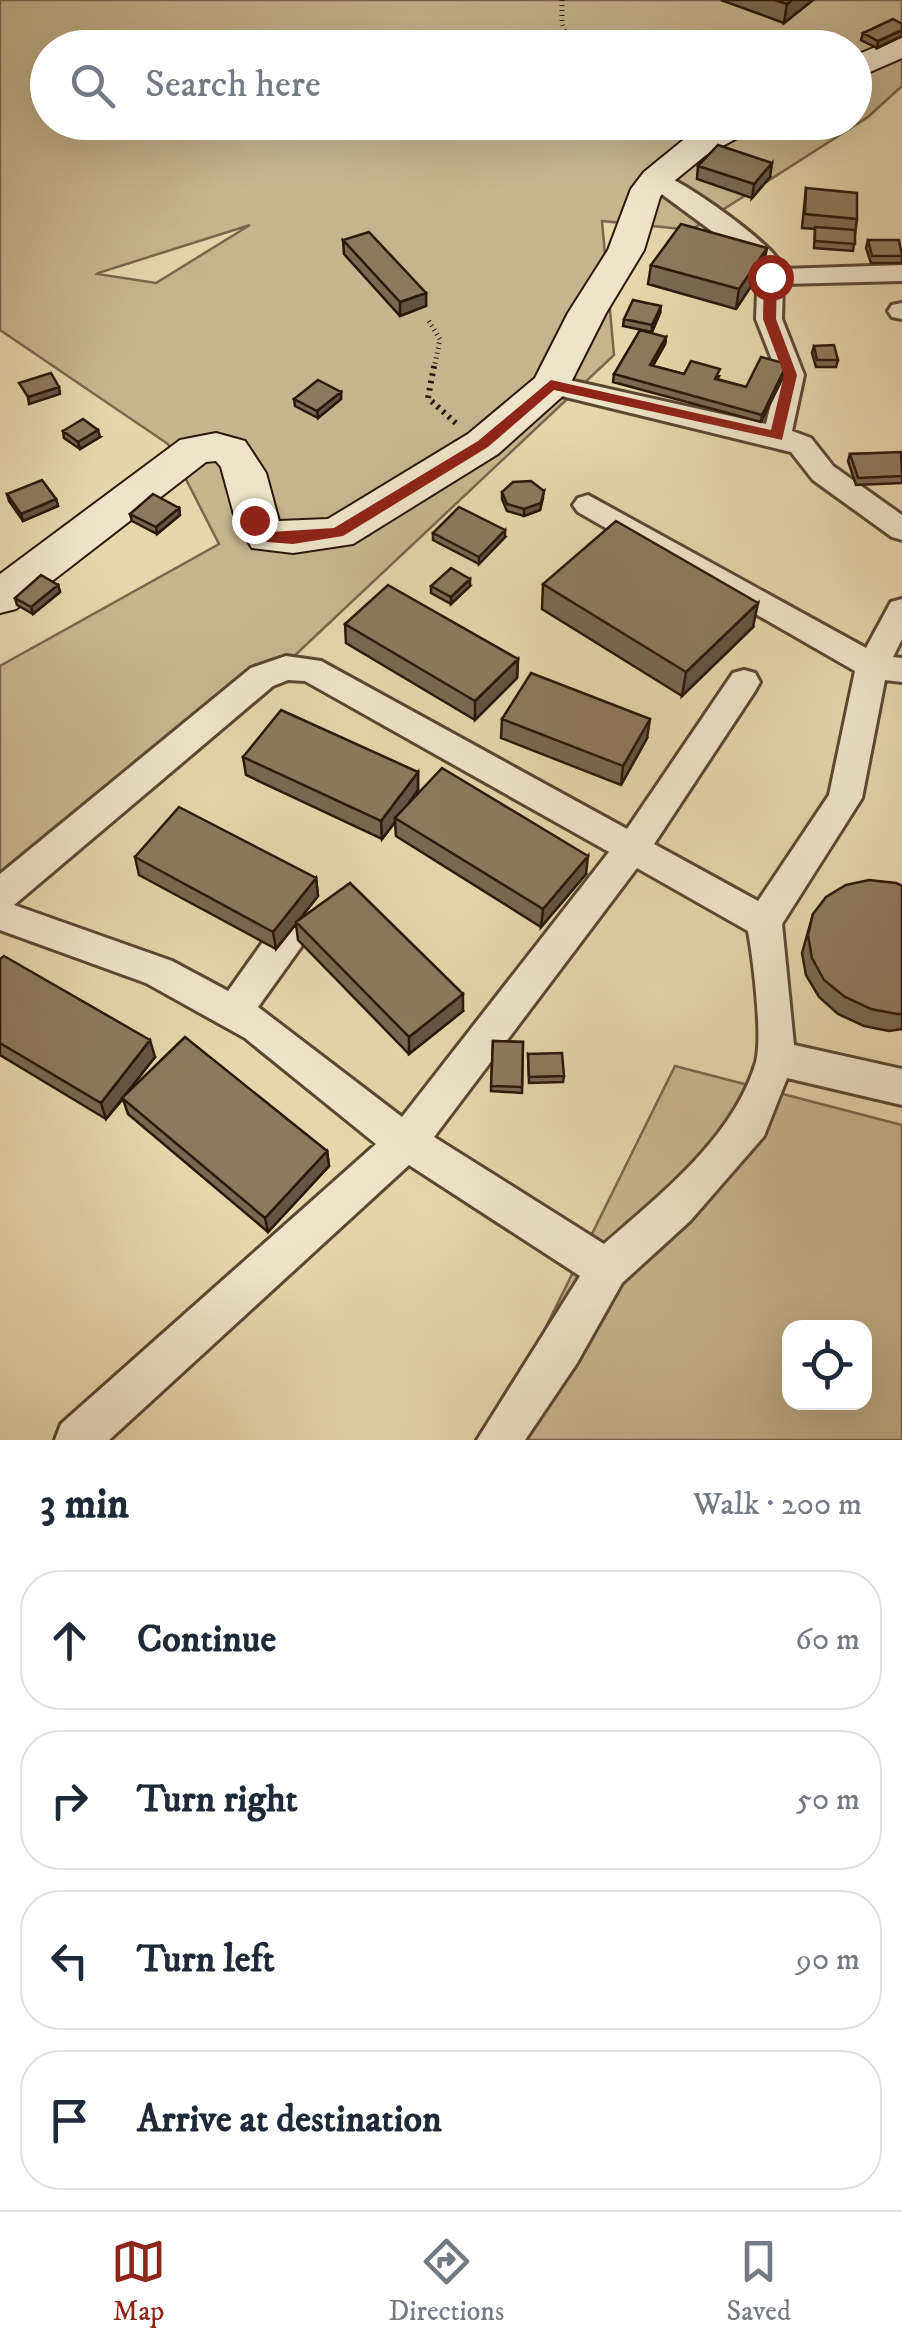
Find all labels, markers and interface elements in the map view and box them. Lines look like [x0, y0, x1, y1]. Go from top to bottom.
search box [30, 30, 872, 140]
icon: search [65, 58, 120, 113]
text: Search here [145, 61, 321, 109]
route start [748, 255, 794, 301]
route end [232, 498, 278, 544]
map controls [782, 1320, 872, 1410]
button: locate [782, 1320, 872, 1410]
text: 3 min [40, 1479, 129, 1531]
text: Walk · 200 m [693, 1485, 862, 1525]
icon: ahead [42, 1613, 97, 1668]
text: Continue [137, 1616, 276, 1664]
text: 60 m [795, 1620, 860, 1660]
icon: right [42, 1773, 97, 1828]
text: Turn right [137, 1776, 298, 1824]
text: 50 m [796, 1780, 860, 1820]
icon: left [42, 1933, 97, 1988]
text: Turn left [137, 1936, 275, 1984]
text: 90 m [796, 1940, 860, 1980]
icon: arrive [42, 2093, 97, 2148]
text: Arrive at destination [137, 2096, 442, 2144]
tab: Map [111, 2234, 166, 2329]
tab: Directions [388, 2234, 504, 2329]
tab: Saved [727, 2234, 791, 2329]

